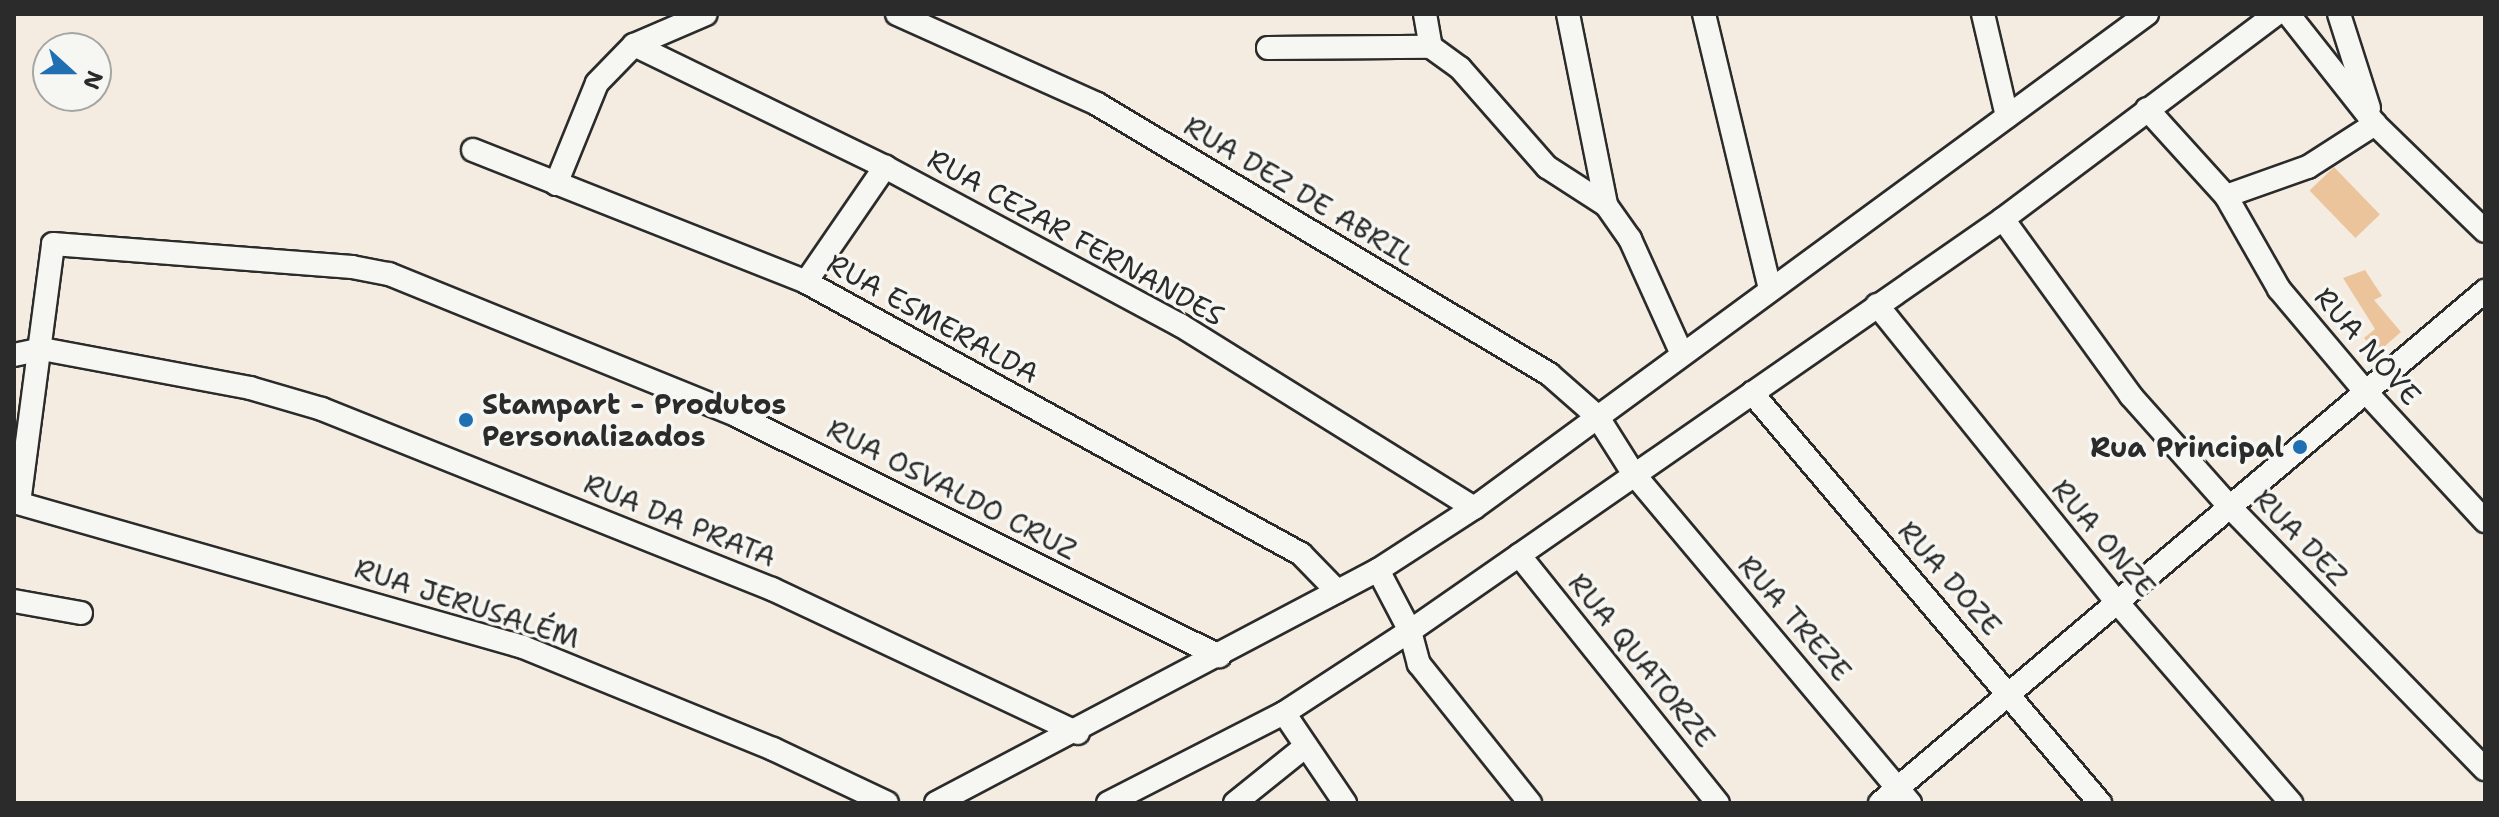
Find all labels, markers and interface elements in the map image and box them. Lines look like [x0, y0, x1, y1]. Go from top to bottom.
north arrow [32, 32, 112, 112]
text: N [76, 67, 110, 93]
street label: RUA DEZ DE ABRIL [1178, 109, 1422, 273]
street label: RUA CEZAR FERNANDES [922, 141, 1230, 333]
street label: RUA ESMERALDA [821, 246, 1045, 390]
street label: RUA NOVE [2308, 280, 2428, 412]
place label: Stampart - Produtos Personalizados [482, 387, 786, 453]
marker: Stampart - Produtos Personalizados [457, 411, 475, 429]
street label: RUA OSVALDO CRUZ [821, 411, 1083, 567]
place label: Rua Principal [2090, 430, 2284, 464]
marker: Rua Principal [2291, 438, 2309, 456]
street label: RUA DA PRATA [579, 466, 781, 574]
street label: RUA ONZE [2045, 472, 2163, 604]
street label: RUA DEZ [2247, 482, 2355, 592]
street label: RUA DOZE [1891, 514, 2009, 642]
street label: RUA TREZE [1731, 548, 1859, 688]
street label: RUA JERUSALÉM [350, 551, 584, 655]
street label: RUA QUATORZE [1562, 566, 1722, 754]

